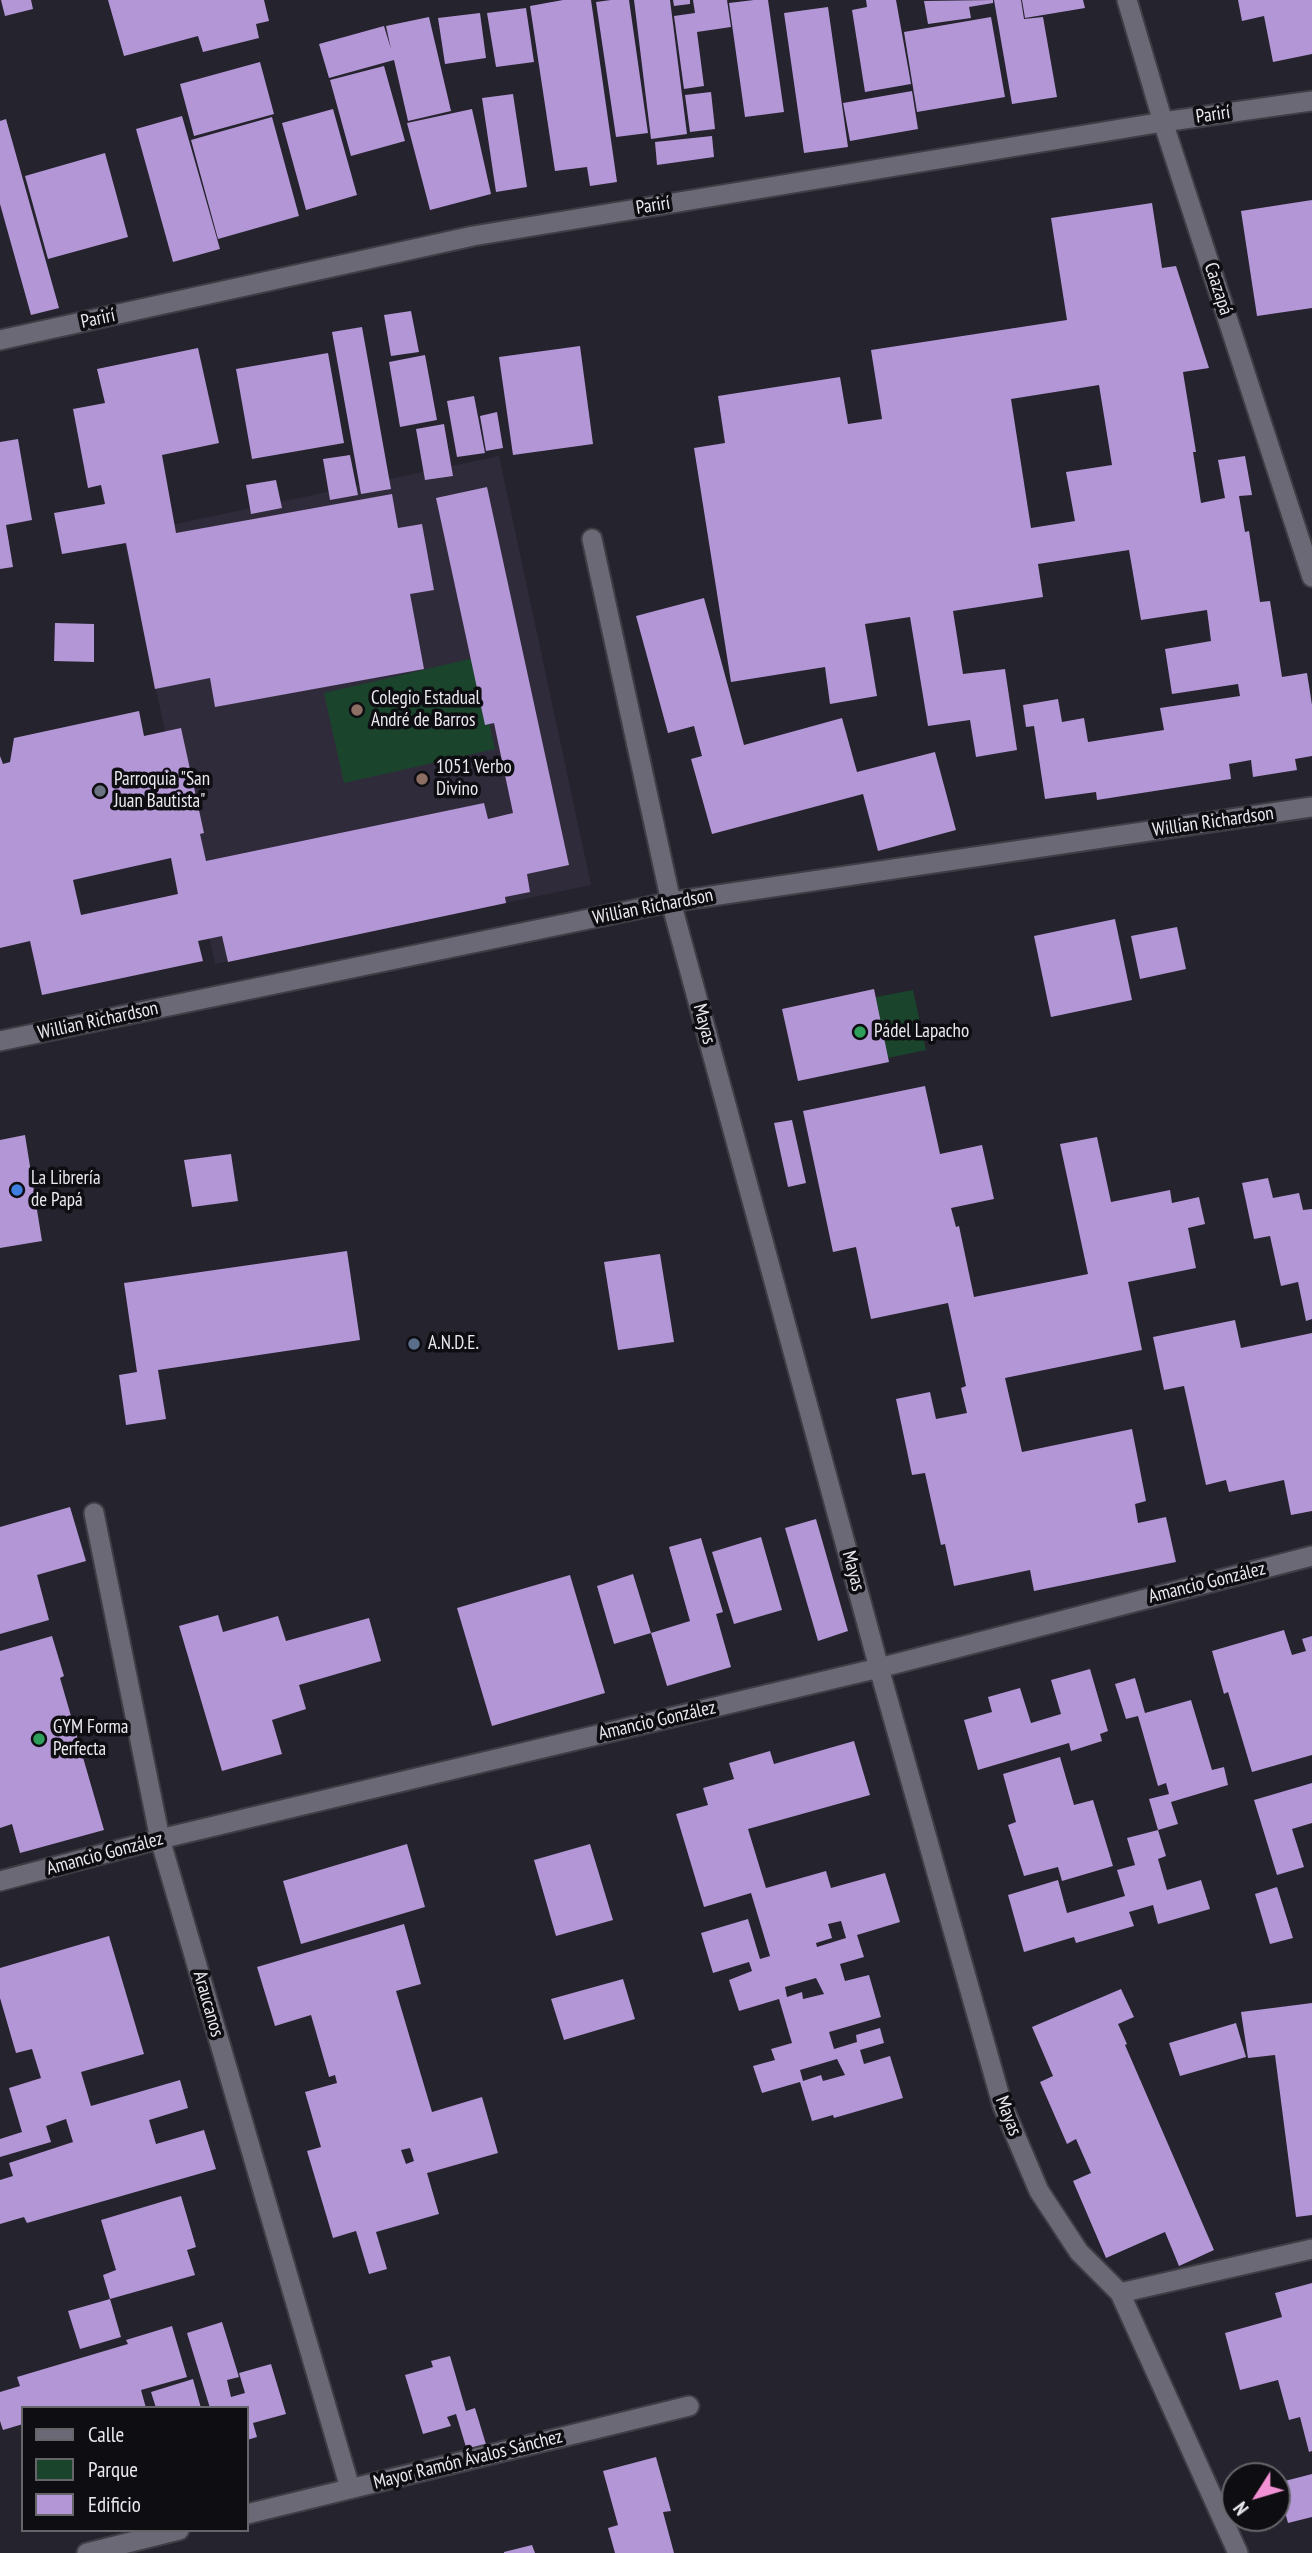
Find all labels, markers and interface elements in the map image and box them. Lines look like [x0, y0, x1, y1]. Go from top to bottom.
street label: Parirí [1194, 101, 1232, 129]
street label: Parirí [634, 192, 672, 220]
street label: Caazapá [1199, 260, 1237, 318]
street label: Parirí [79, 304, 117, 334]
place label: Colegio Estadual André de Barros [371, 688, 480, 732]
marker: Colegio Estadual André de Barros [349, 702, 365, 718]
place label: 1051 Verbo Divino [436, 757, 512, 801]
place label: Parroquia "San Juan Bautista" [114, 769, 210, 813]
marker: 1051 Verbo Divino [414, 771, 430, 787]
marker: Parroquia "San Juan Bautista" [92, 783, 108, 799]
street label: Willian Richardson [1151, 802, 1275, 842]
street label: Willian Richardson [591, 884, 715, 930]
street label: Willian Richardson [36, 997, 160, 1045]
street label: Mayas [688, 1001, 720, 1047]
place label: Pádel Lapacho [874, 1021, 969, 1043]
marker: Pádel Lapacho [852, 1024, 868, 1040]
place label: La Librería de Papá [31, 1168, 100, 1212]
marker: La Librería de Papá [9, 1182, 25, 1198]
place label: A.N.D.E. [428, 1333, 479, 1355]
marker: A.N.D.E. [406, 1336, 422, 1352]
street label: Mayas [837, 1548, 869, 1594]
street label: Amancio González [1146, 1557, 1268, 1609]
street label: Amancio González [596, 1696, 718, 1746]
place label: GYM Forma Perfecta [53, 1717, 128, 1761]
marker: GYM Forma Perfecta [31, 1731, 47, 1747]
street label: Amancio González [44, 1827, 166, 1881]
street label: Araucanos [188, 1968, 228, 2040]
street label: Mayas [990, 2093, 1026, 2139]
legend [21, 2406, 248, 2532]
text: Calle [88, 2421, 124, 2448]
street label: Mayor Ramón Ávalos Sánchez [371, 2425, 565, 2495]
text: Parque [88, 2456, 138, 2483]
north arrow [1221, 2462, 1291, 2532]
text: Edificio [88, 2491, 141, 2518]
text: N [1228, 2497, 1254, 2520]

